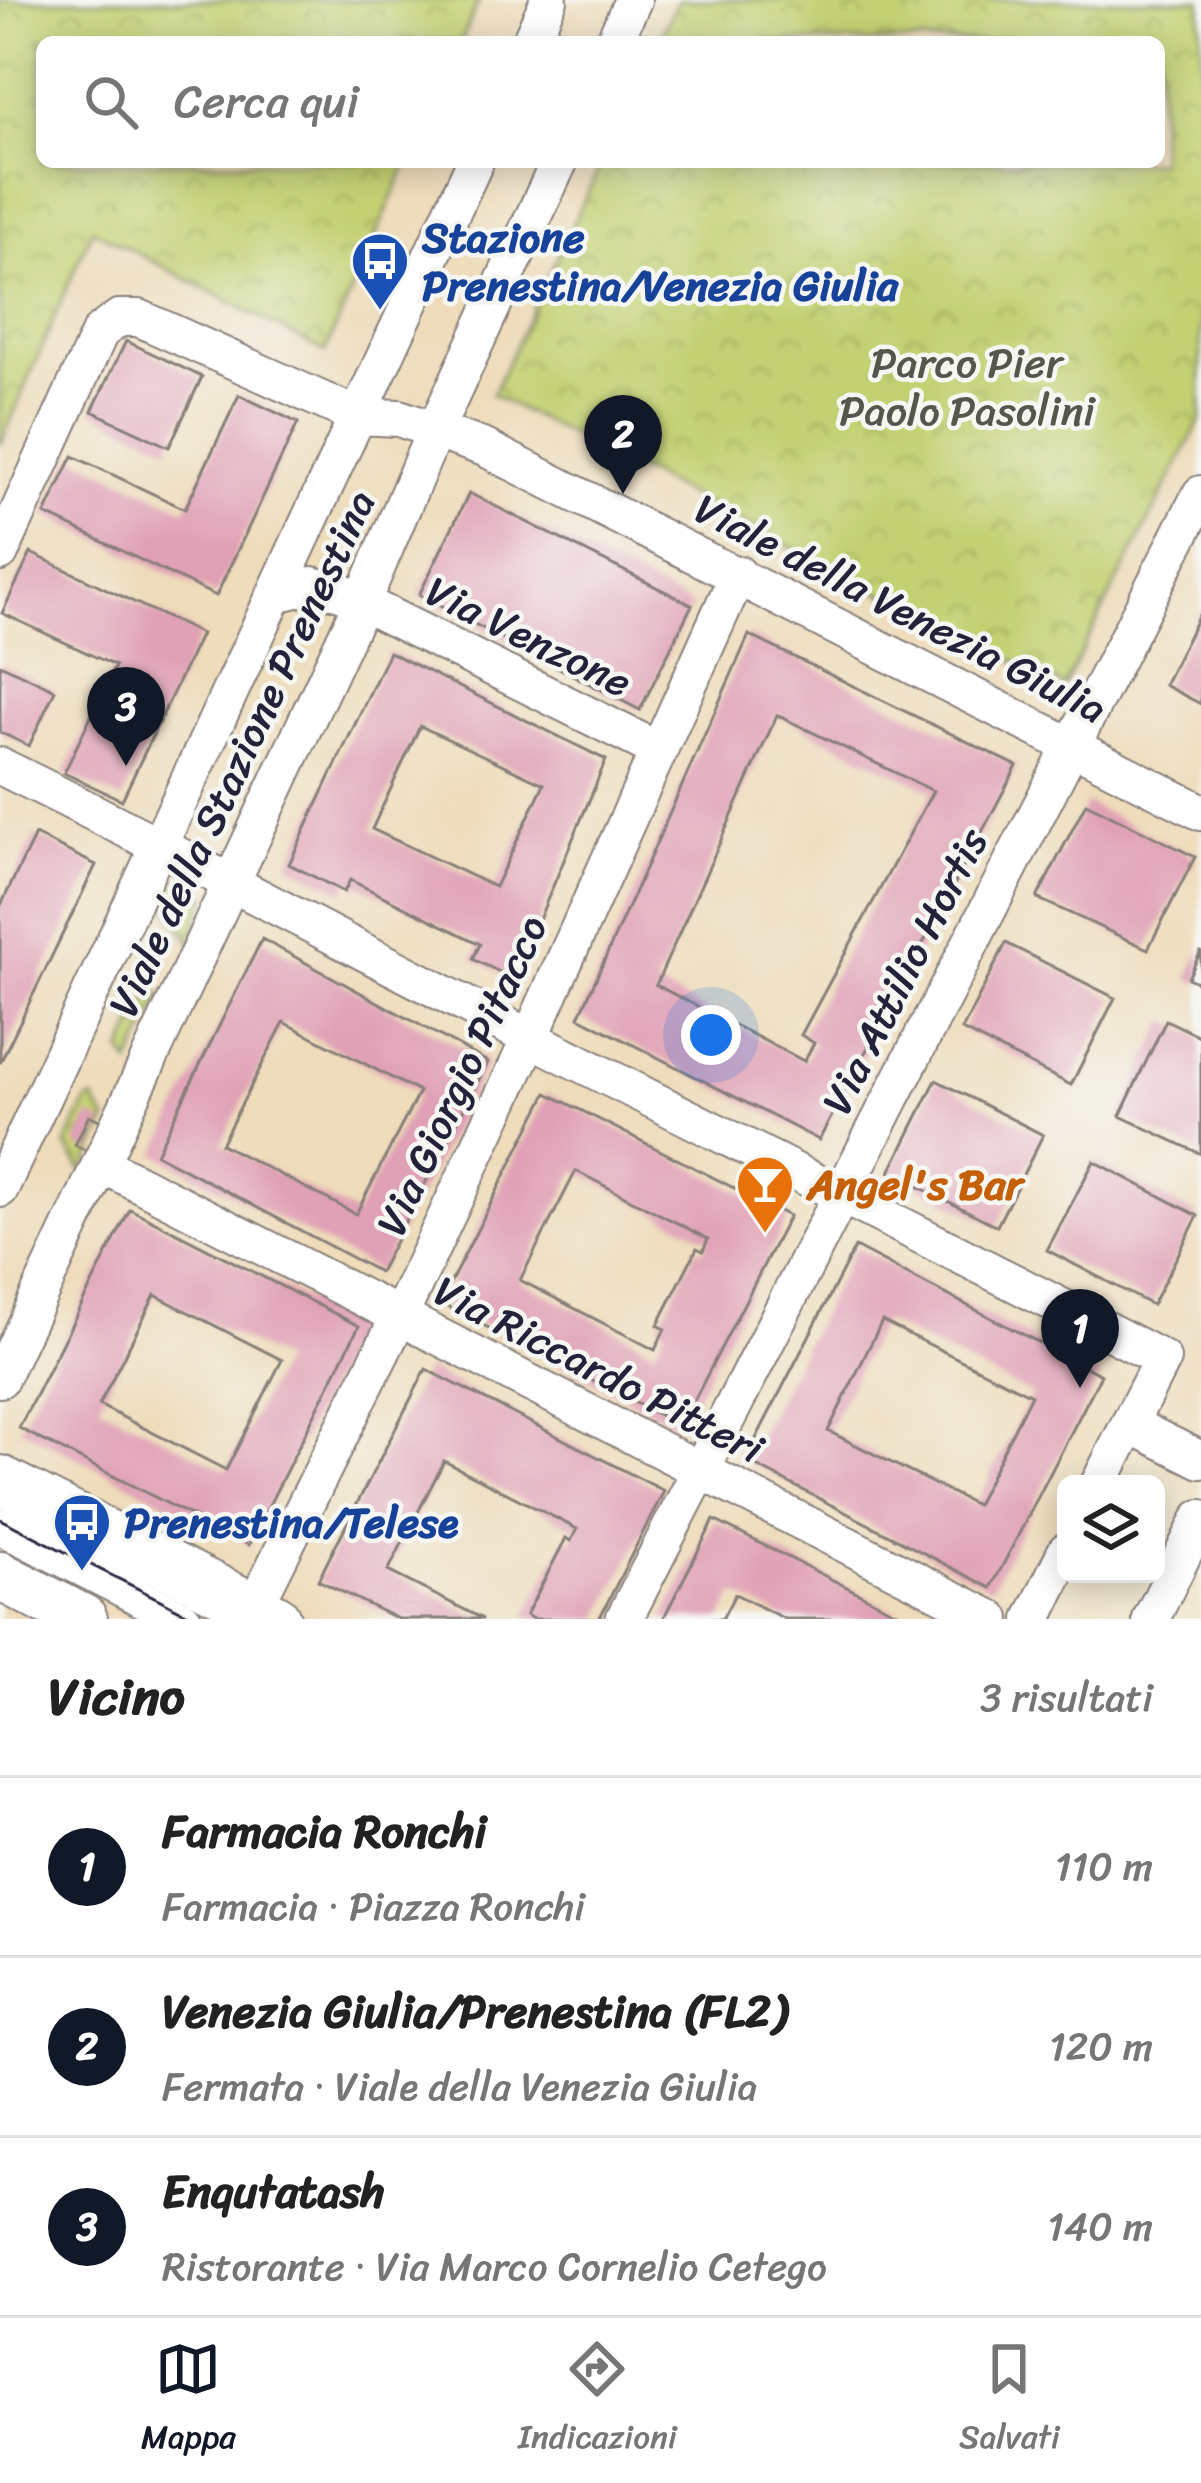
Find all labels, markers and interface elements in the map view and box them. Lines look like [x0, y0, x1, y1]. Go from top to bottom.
search box [36, 36, 1165, 168]
text: Cerca qui [174, 62, 359, 142]
icon: search [78, 69, 144, 135]
place label: Stazione Prenestina/Venezia Giulia [421, 201, 899, 323]
bus stop icon: Stazione Prenestina/Venezia Giulia [349, 230, 411, 312]
park label: Parco Pier Paolo Pasolini [839, 326, 1096, 448]
pin: 2 [584, 395, 662, 494]
street label: Viale della Venezia Giulia [681, 473, 1120, 745]
street label: Viale della Stazione Prenestina [87, 477, 397, 1030]
street label: Via Venzone [413, 555, 645, 719]
pin: 3 [87, 667, 165, 766]
street label: Via Attilio Hortis [801, 814, 1009, 1128]
street label: Via Giorgio Pitacco [355, 902, 569, 1248]
your location [681, 1005, 741, 1065]
place label: Angel's Bar [805, 1148, 1027, 1222]
bar icon: Angel's Bar [734, 1153, 796, 1235]
street label: Via Riccardo Pitteri [420, 1255, 778, 1486]
pin: 1 [1041, 1289, 1119, 1388]
map controls [1057, 1475, 1165, 1583]
button: layers [1057, 1475, 1165, 1583]
place label: Prenestina/Telese [124, 1486, 459, 1560]
bus stop icon: Prenestina/Telese [51, 1491, 113, 1573]
text: Vicino [48, 1652, 185, 1742]
text: 3 risultati [980, 1663, 1153, 1732]
text: Farmacia Ronchi [162, 1792, 487, 1872]
text: 1 [79, 1832, 95, 1901]
text: 110 m [1055, 1832, 1153, 1901]
text: Farmacia · Piazza Ronchi [162, 1872, 585, 1941]
text: Venezia Giulia/Prenestina (FL2) [162, 1972, 787, 2052]
text: 2 [76, 2012, 98, 2081]
text: 120 m [1049, 2012, 1153, 2081]
text: Fermata · Viale della Venezia Giulia [162, 2052, 757, 2121]
text: Enqutatash [162, 2152, 385, 2232]
text: 3 [76, 2192, 98, 2261]
text: 140 m [1047, 2192, 1153, 2261]
text: Ristorante · Via Marco Cornelio Cetego [162, 2232, 827, 2301]
tab: Mappa [141, 2336, 236, 2466]
tab: Indicazioni [518, 2336, 677, 2466]
tab: Salvati [959, 2336, 1060, 2466]

